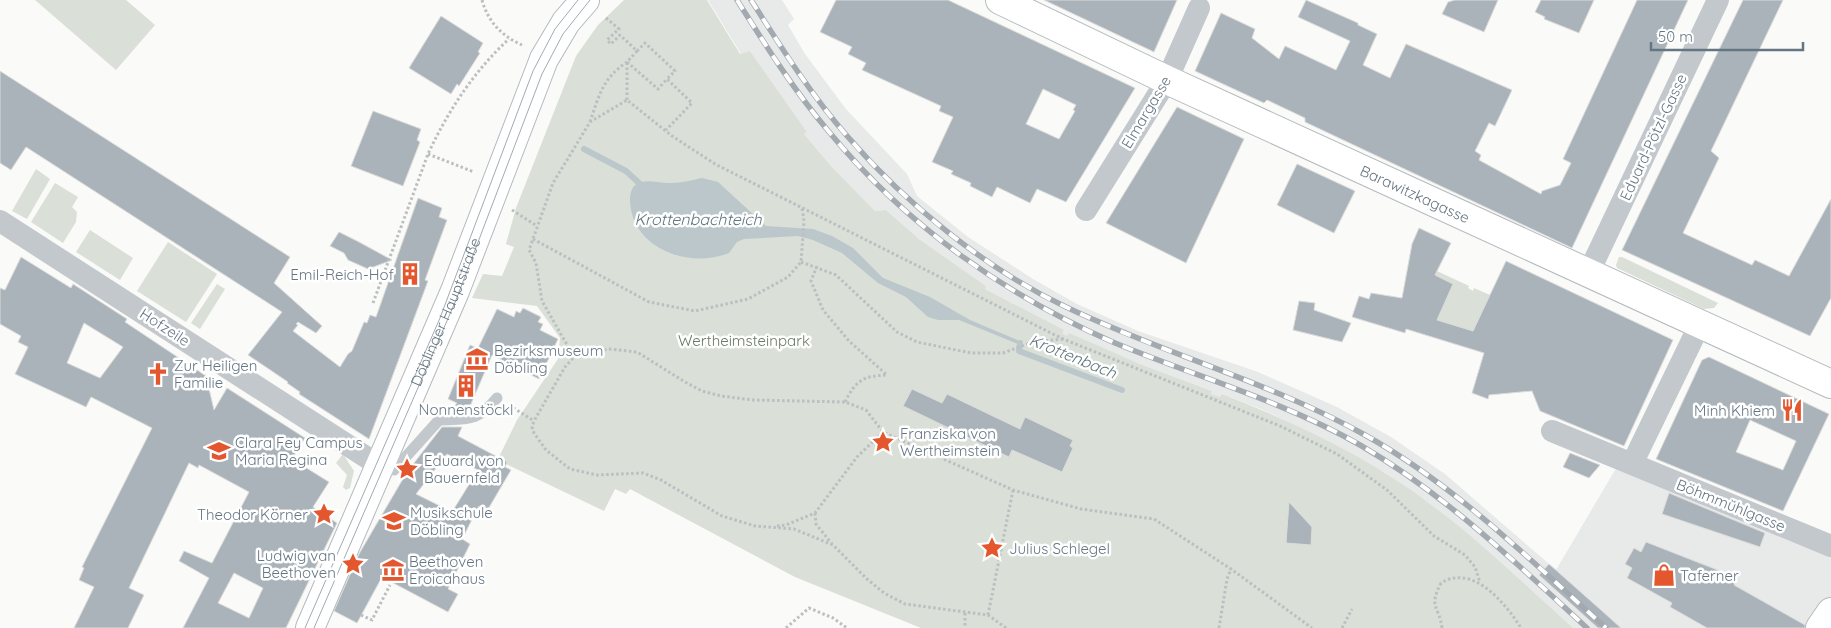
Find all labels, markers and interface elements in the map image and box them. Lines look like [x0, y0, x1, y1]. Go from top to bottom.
scale bar [1651, 20, 1804, 52]
text: 50 m [1658, 27, 1693, 46]
street label: Eduard-Pötzl-Gasse [1615, 71, 1691, 203]
street label: Elmargasse [1117, 72, 1175, 152]
street label: Barawitzkagasse [1357, 160, 1473, 227]
water label: Krottenbachteich [634, 209, 762, 229]
street label: Döblinger Hauptstraße [406, 235, 484, 389]
building icon: Emil-Reich-Hof [397, 261, 423, 287]
place label: Emil-Reich-Hof [290, 265, 395, 284]
street label: Hofzeile [136, 304, 194, 350]
water label: Krottenbach [1027, 330, 1120, 383]
park label: Wertheimsteinpark [678, 331, 810, 350]
place label: Bezirksmuseum Döbling [494, 341, 603, 377]
museum icon: Bezirksmuseum Döbling [464, 346, 490, 372]
place label: Zur Heiligen Familie [174, 356, 257, 392]
church icon: Zur Heiligen Familie [145, 361, 171, 387]
building icon: Nonnenstöckl [453, 373, 479, 399]
restaurant icon: Minh Khiem [1779, 397, 1805, 423]
place label: Nonnenstöckl [419, 400, 513, 419]
place label: Minh Khiem [1694, 401, 1775, 420]
place label: Franziska von Wertheimstein [900, 424, 1000, 460]
place icon: Franziska von Wertheimstein [870, 429, 896, 455]
place label: Clara Fey Campus Maria Regina [235, 433, 363, 469]
school or university icon: Clara Fey Campus Maria Regina [206, 438, 232, 464]
place label: Eduard von Bauernfeld [424, 451, 504, 487]
place icon: Eduard von Bauernfeld [394, 456, 420, 482]
street label: Böhmmühlgasse [1674, 474, 1788, 536]
place icon: Theodor Körner [311, 501, 337, 527]
place label: Musikschule Döbling [410, 503, 493, 539]
place label: Theodor Körner [197, 505, 308, 524]
school or university icon: Musikschule Döbling [381, 508, 407, 534]
place icon: Julius Schlegel [979, 535, 1005, 561]
place label: Julius Schlegel [1009, 539, 1110, 558]
place label: Ludwig van Beethoven [257, 546, 336, 582]
place icon: Ludwig van Beethoven [340, 551, 366, 577]
place label: Beethoven Eroicahaus [409, 552, 485, 588]
museum icon: Beethoven Eroicahaus [380, 557, 406, 583]
shop icon: Taferner [1651, 562, 1677, 588]
place label: Taferner [1680, 566, 1739, 585]

